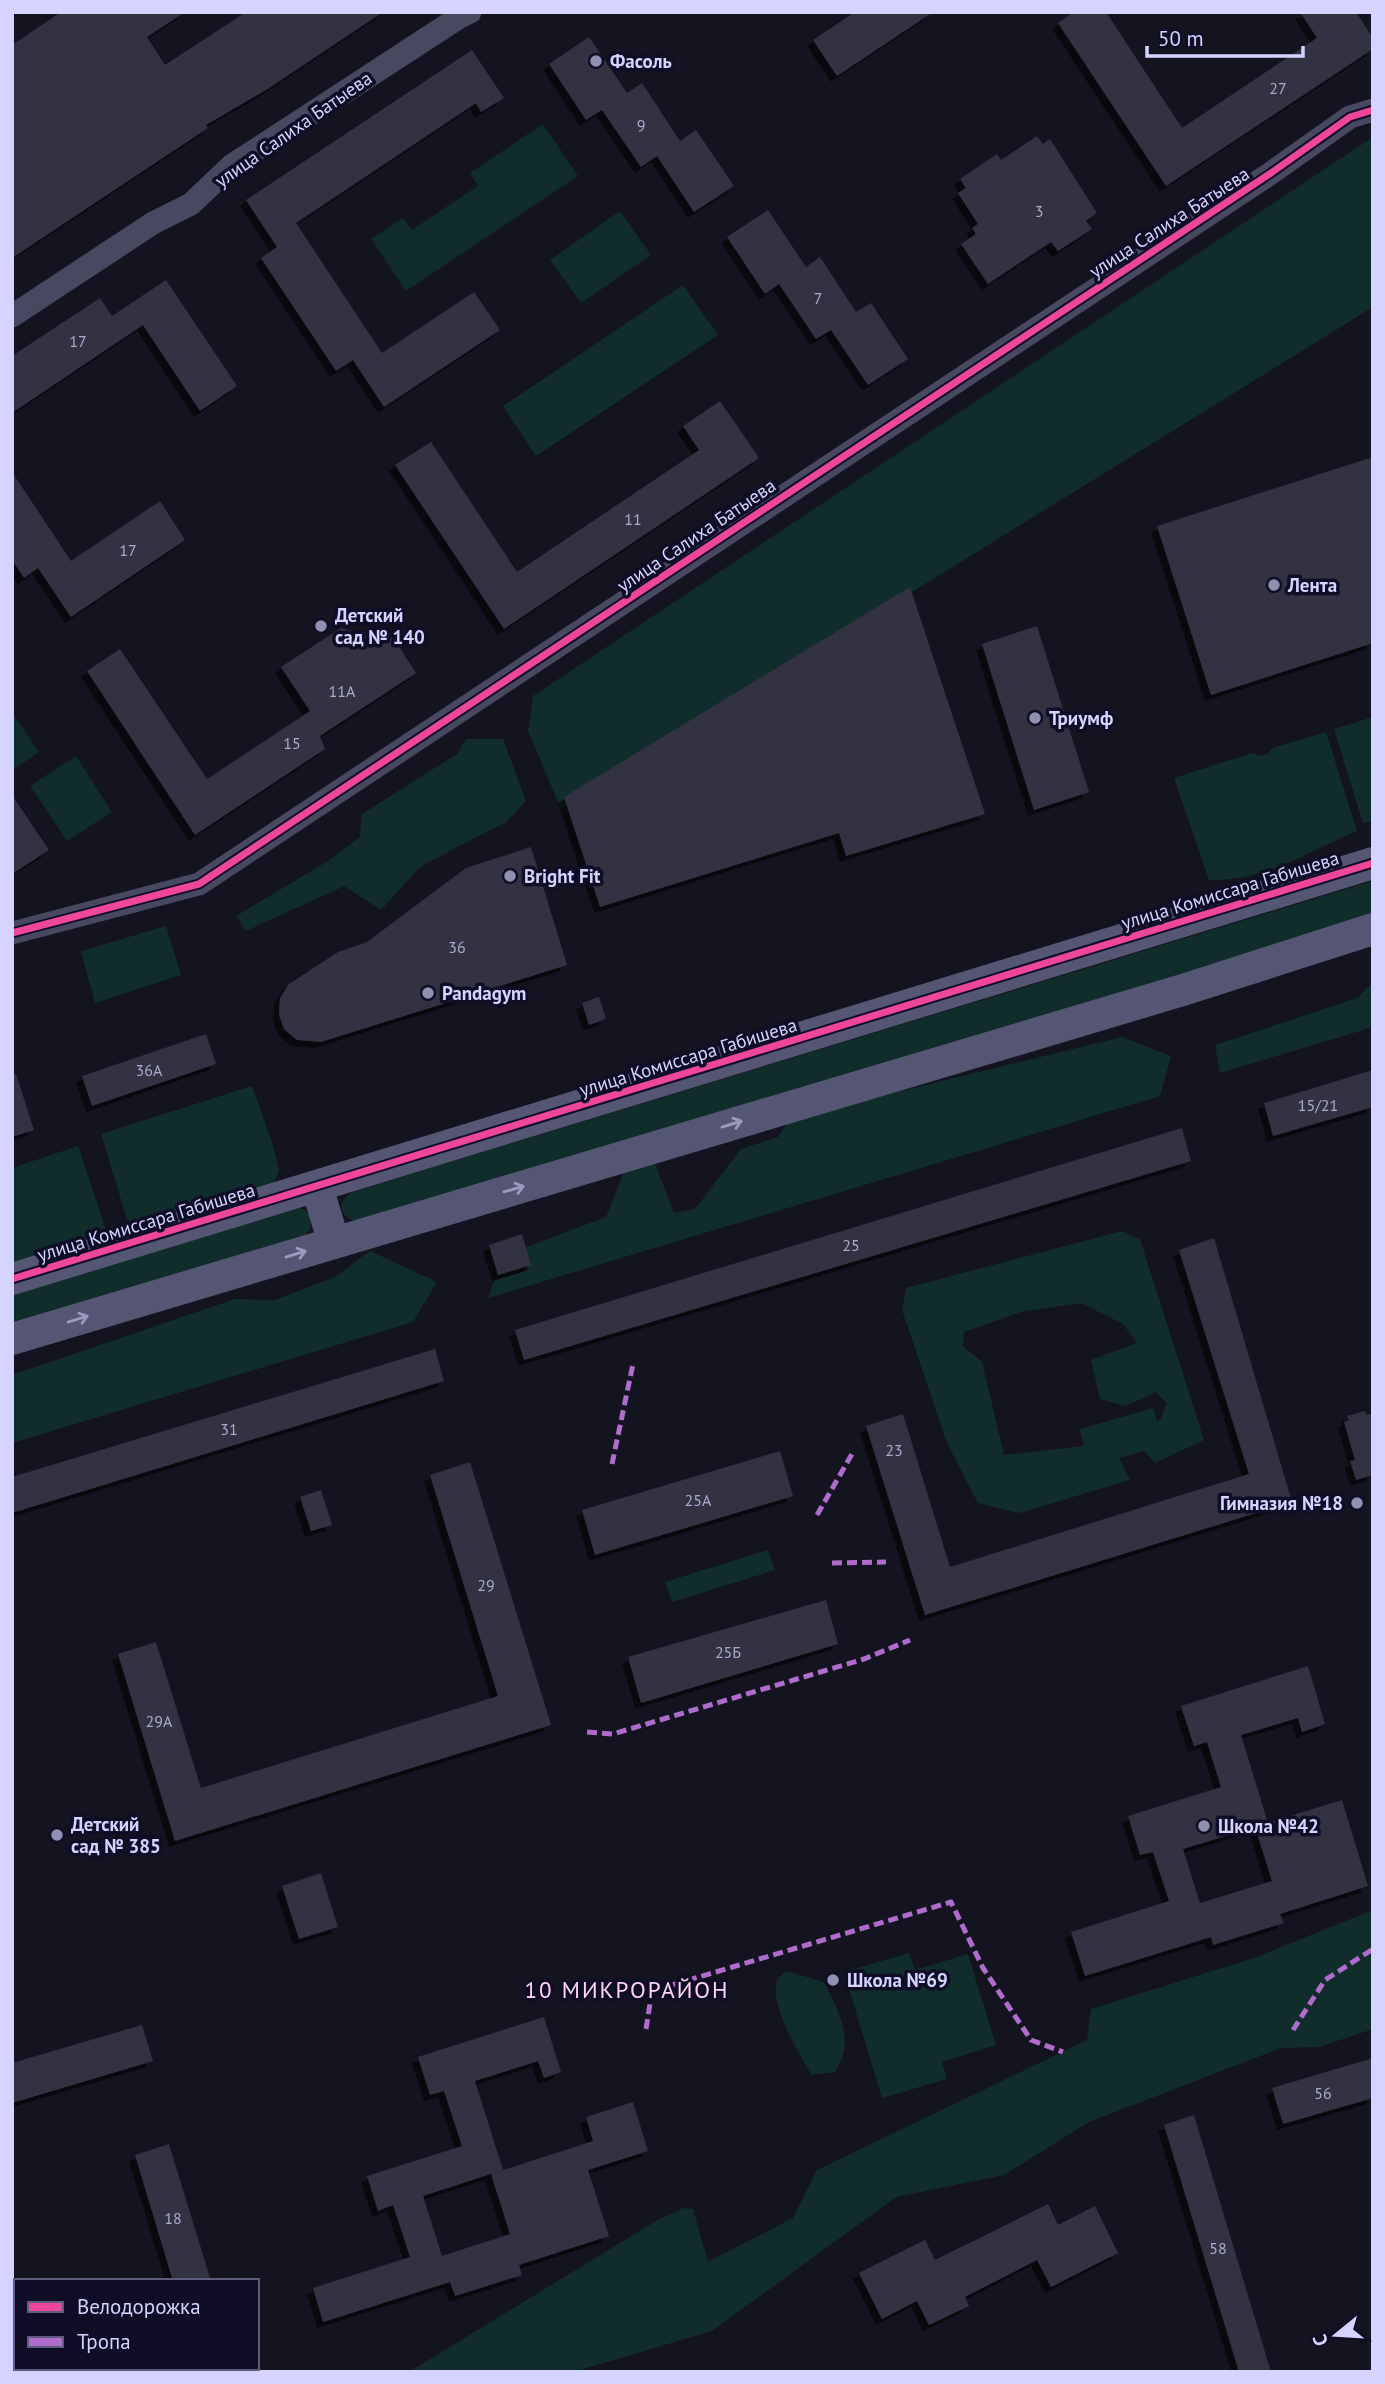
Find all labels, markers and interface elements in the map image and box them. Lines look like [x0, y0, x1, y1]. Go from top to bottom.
scale bar [1147, 14, 1303, 58]
text: 50 m [1158, 25, 1204, 52]
place label: Фасоль [610, 49, 672, 73]
marker: Фасоль [588, 53, 604, 69]
street label: улица Салиха Батыева [210, 66, 376, 192]
house number: 27 [1269, 78, 1287, 98]
house number: 9 [637, 115, 645, 135]
street label: улица Салиха Батыева [1084, 161, 1254, 283]
house number: 3 [1035, 201, 1043, 221]
house number: 7 [814, 288, 822, 308]
house number: 17 [69, 331, 87, 351]
street label: улица Салиха Батыева [612, 473, 780, 597]
house number: 11 [624, 509, 642, 529]
house number: 17 [119, 540, 137, 560]
place label: Лента [1287, 573, 1337, 597]
marker: Лента [1266, 577, 1282, 593]
place label: Детский сад № 140 [335, 603, 425, 649]
marker: Детский сад № 140 [313, 618, 329, 634]
house number: 11А [329, 681, 356, 701]
place label: Триумф [1049, 706, 1113, 730]
marker: Триумф [1027, 710, 1043, 726]
house number: 15 [283, 733, 301, 753]
street label: улица Комиссара Габишева [1118, 845, 1342, 935]
place label: Bright Fit [524, 864, 601, 888]
marker: Bright Fit [502, 868, 518, 884]
house number: 36 [448, 937, 466, 957]
place label: Pandagym [442, 981, 526, 1005]
marker: Pandagym [420, 985, 436, 1001]
street label: улица Комиссара Габишева [576, 1012, 800, 1102]
house number: 36А [136, 1060, 163, 1080]
house number: 15/21 [1298, 1095, 1338, 1115]
one-way arrow [720, 1117, 742, 1130]
street label: улица Комиссара Габишева [34, 1177, 258, 1267]
one-way arrow [503, 1182, 525, 1195]
house number: 25 [842, 1235, 860, 1255]
one-way arrow [285, 1247, 307, 1260]
one-way arrow [66, 1312, 88, 1325]
house number: 31 [220, 1419, 238, 1439]
house number: 23 [885, 1440, 903, 1460]
house number: 25А [685, 1490, 712, 1510]
place label: Гимназия №18 [1220, 1491, 1343, 1515]
marker: Гимназия №18 [1349, 1495, 1365, 1511]
house number: 29 [477, 1575, 495, 1595]
house number: 25Б [715, 1642, 741, 1662]
house number: 29А [146, 1711, 173, 1731]
place label: Детский сад № 385 [71, 1812, 161, 1858]
place label: Школа №42 [1218, 1814, 1319, 1838]
marker: Школа №42 [1196, 1818, 1212, 1834]
marker: Детский сад № 385 [49, 1827, 65, 1843]
place label: Школа №69 [847, 1968, 948, 1992]
marker: Школа №69 [825, 1972, 841, 1988]
district label: 10 МИКРОРАЙОН [524, 1975, 730, 2004]
house number: 56 [1314, 2083, 1332, 2103]
house number: 18 [164, 2208, 182, 2228]
house number: 58 [1209, 2238, 1227, 2258]
legend [14, 2279, 259, 2370]
text: Велодорожка [77, 2293, 201, 2320]
north arrow [1301, 2300, 1371, 2370]
text: Тропа [77, 2328, 131, 2355]
text: С [1307, 2331, 1333, 2349]

